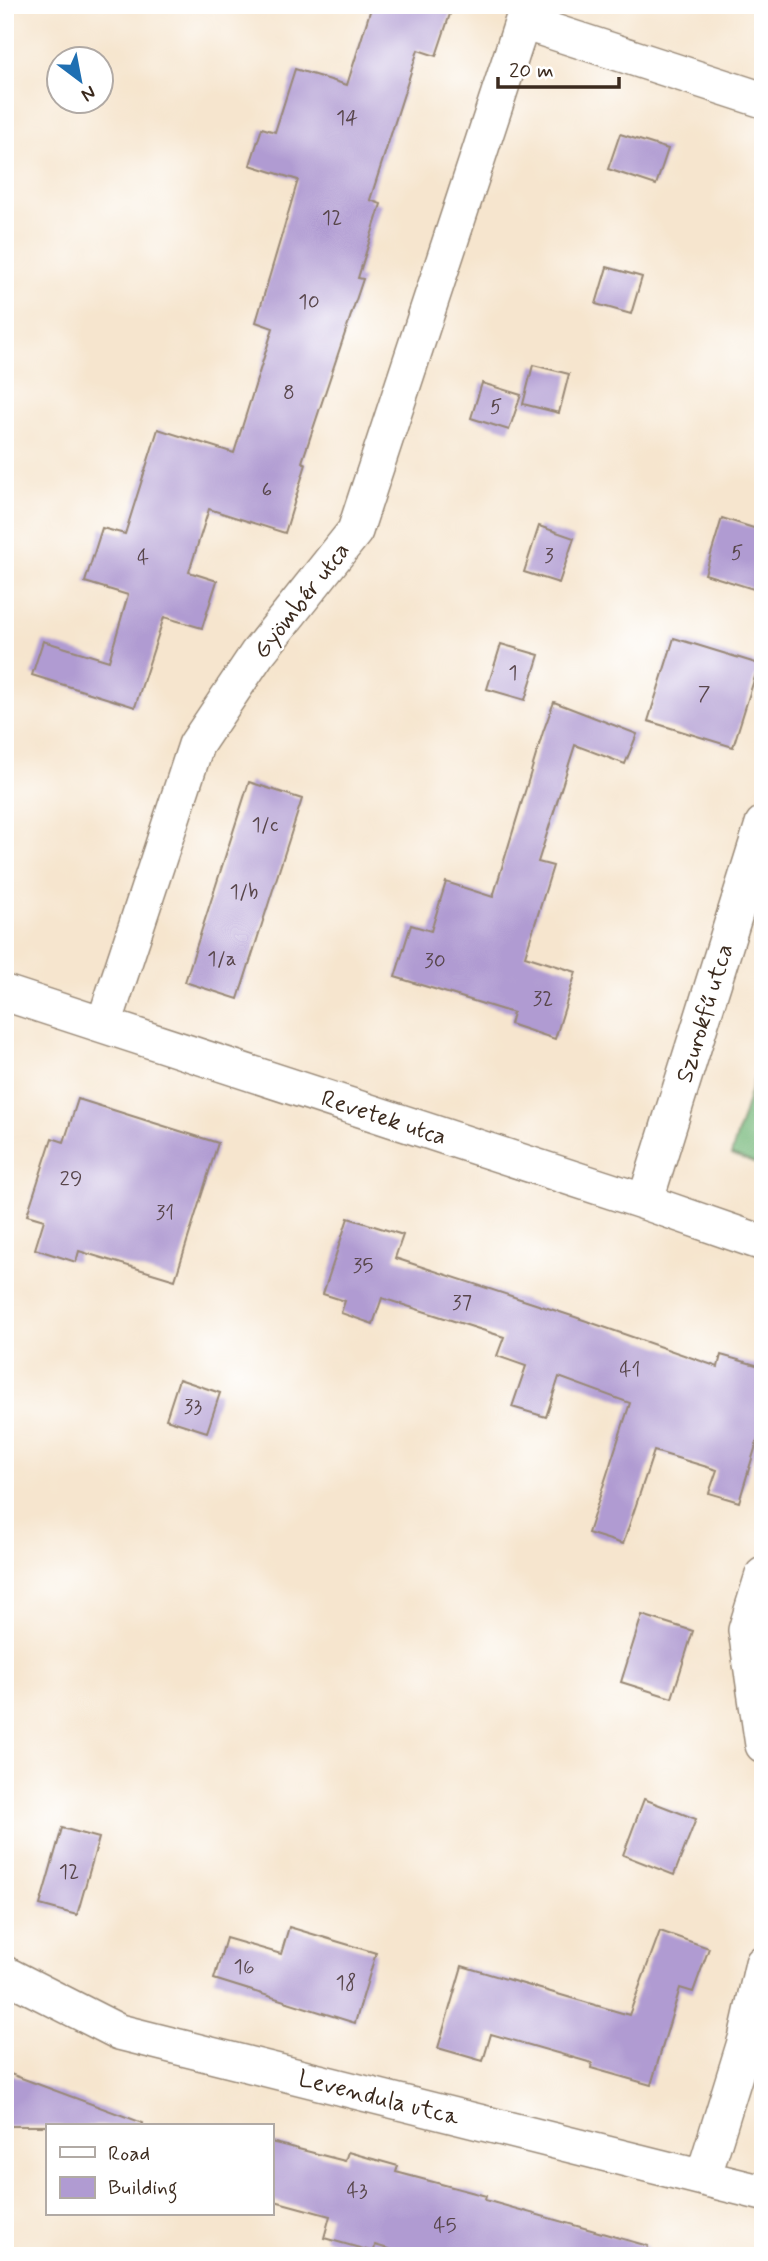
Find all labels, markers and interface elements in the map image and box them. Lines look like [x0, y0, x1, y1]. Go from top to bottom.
north arrow [46, 46, 116, 116]
scale bar [498, 46, 619, 90]
text: 20 m [509, 57, 554, 85]
text: N [76, 79, 100, 107]
house number: 14 [336, 104, 358, 132]
house number: 12 [322, 204, 342, 232]
house number: 10 [298, 288, 320, 316]
house number: 8 [283, 379, 295, 407]
house number: 5 [490, 393, 502, 421]
house number: 6 [262, 476, 272, 504]
street label: Gyömbér utca [247, 536, 357, 666]
house number: 5 [731, 539, 743, 567]
house number: 3 [544, 542, 554, 570]
house number: 4 [137, 544, 149, 572]
house number: 1 [508, 659, 518, 687]
house number: 7 [698, 680, 711, 708]
house number: 1/c [251, 811, 279, 839]
house number: 1/b [230, 878, 258, 906]
street label: Szurokfű utca [670, 940, 741, 1087]
house number: 1/a [207, 945, 237, 973]
house number: 30 [424, 947, 446, 975]
house number: 32 [533, 985, 553, 1013]
street label: Revetek utca [317, 1084, 450, 1153]
house number: 29 [60, 1165, 82, 1193]
house number: 31 [156, 1199, 174, 1227]
house number: 35 [353, 1252, 373, 1280]
house number: 37 [452, 1289, 472, 1317]
house number: 41 [619, 1356, 641, 1384]
house number: 33 [184, 1393, 202, 1421]
house number: 12 [59, 1858, 79, 1886]
house number: 16 [234, 1953, 255, 1981]
house number: 18 [336, 1969, 356, 1997]
street label: Levendula utca [295, 2064, 463, 2134]
legend [46, 2124, 273, 2216]
text: Road [108, 2140, 150, 2168]
text: Building [108, 2174, 178, 2204]
house number: 43 [346, 2177, 368, 2205]
house number: 45 [433, 2212, 457, 2240]

